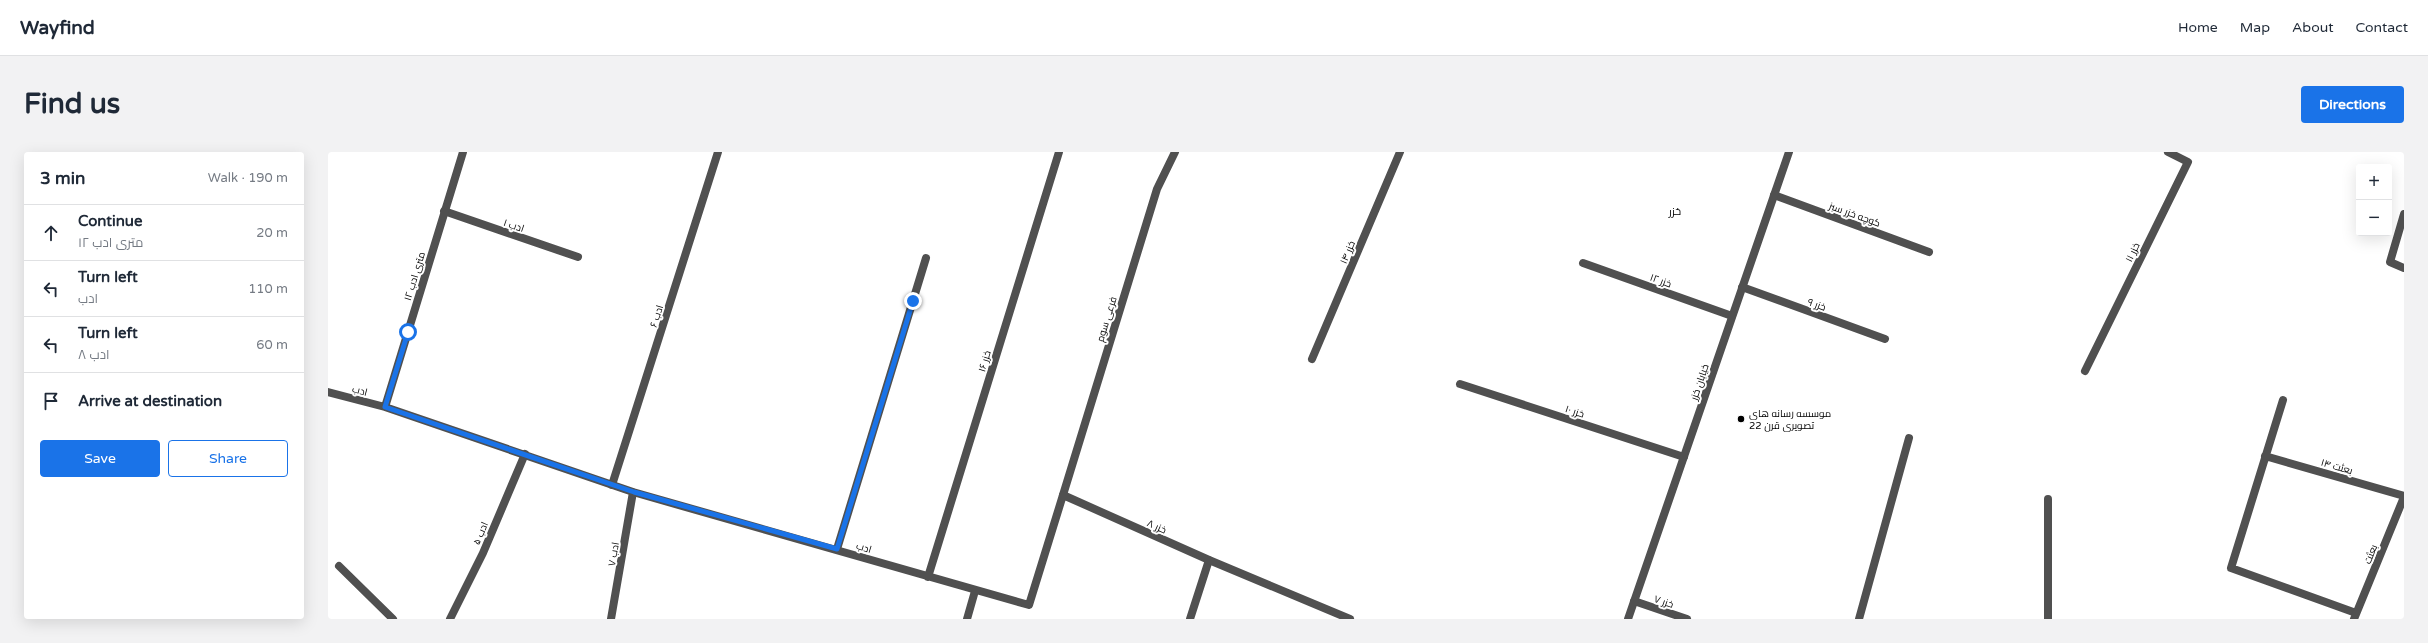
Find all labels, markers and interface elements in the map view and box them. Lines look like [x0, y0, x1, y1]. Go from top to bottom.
text: Wayfind [20, 17, 95, 39]
text: Home [2178, 19, 2218, 36]
text: Map [2240, 19, 2270, 36]
text: About [2292, 19, 2334, 36]
text: Contact [2356, 19, 2408, 36]
button: Directions [2301, 86, 2404, 123]
text: Find us [24, 87, 120, 121]
map controls [2356, 164, 2392, 236]
button: + [2356, 164, 2392, 200]
text: 3 min [40, 168, 85, 189]
text: Walk · 190 m [208, 170, 288, 186]
street label: کوچه خزر سبز [1826, 200, 1882, 230]
button: − [2356, 200, 2392, 236]
district label: خزر [1668, 205, 1681, 218]
text: Continue [78, 212, 142, 230]
street label: ادب ۱ [502, 217, 526, 235]
icon: ahead [40, 222, 62, 244]
text: 20 m [256, 225, 288, 241]
text: ۱۲ متری ادب [78, 235, 143, 251]
street label: خزر ۱۴ [1338, 239, 1358, 266]
street label: خزر ۱۱ [2123, 241, 2143, 264]
street label: ۱۲ متری ادب [402, 250, 428, 302]
text: Turn left [78, 268, 138, 286]
street label: خزر ۱۲ [1648, 272, 1673, 290]
icon: left [40, 278, 62, 300]
text: 110 m [248, 281, 288, 297]
text: ادب [78, 291, 98, 307]
route end [904, 292, 922, 310]
street label: فرعی سوم [1094, 295, 1120, 344]
street label: خزر ۹ [1806, 296, 1828, 314]
street label: ادب ۶ [648, 304, 666, 329]
route start [399, 323, 417, 341]
text: Turn left [78, 324, 138, 342]
icon: left [40, 334, 62, 356]
text: 60 m [256, 337, 288, 353]
text: ادب ۸ [78, 347, 110, 363]
street label: خزر ۱۶ [976, 349, 994, 373]
street label: خیابان خزر [1688, 363, 1712, 403]
street label: ادب [351, 383, 369, 399]
icon: arrive [40, 390, 62, 412]
text: Arrive at destination [78, 392, 222, 410]
street label: خزر ۱۰ [1564, 403, 1586, 421]
place label: موسسه رسانه های تصویری قرن 22 [1749, 408, 1831, 432]
marker: موسسه رسانه های تصویری قرن 22 [1736, 414, 1746, 424]
button: Save [40, 440, 160, 477]
button: Share [168, 440, 288, 477]
street label: بعثت ۱۴ [2319, 457, 2354, 477]
street label: خزر ۸ [1145, 517, 1168, 536]
street label: ادب ۵ [471, 520, 491, 547]
street label: ادب [855, 540, 873, 556]
street label: ادب ۷ [606, 541, 622, 567]
street label: بعثت [2362, 543, 2380, 566]
street label: خزر ۷ [1652, 593, 1675, 611]

